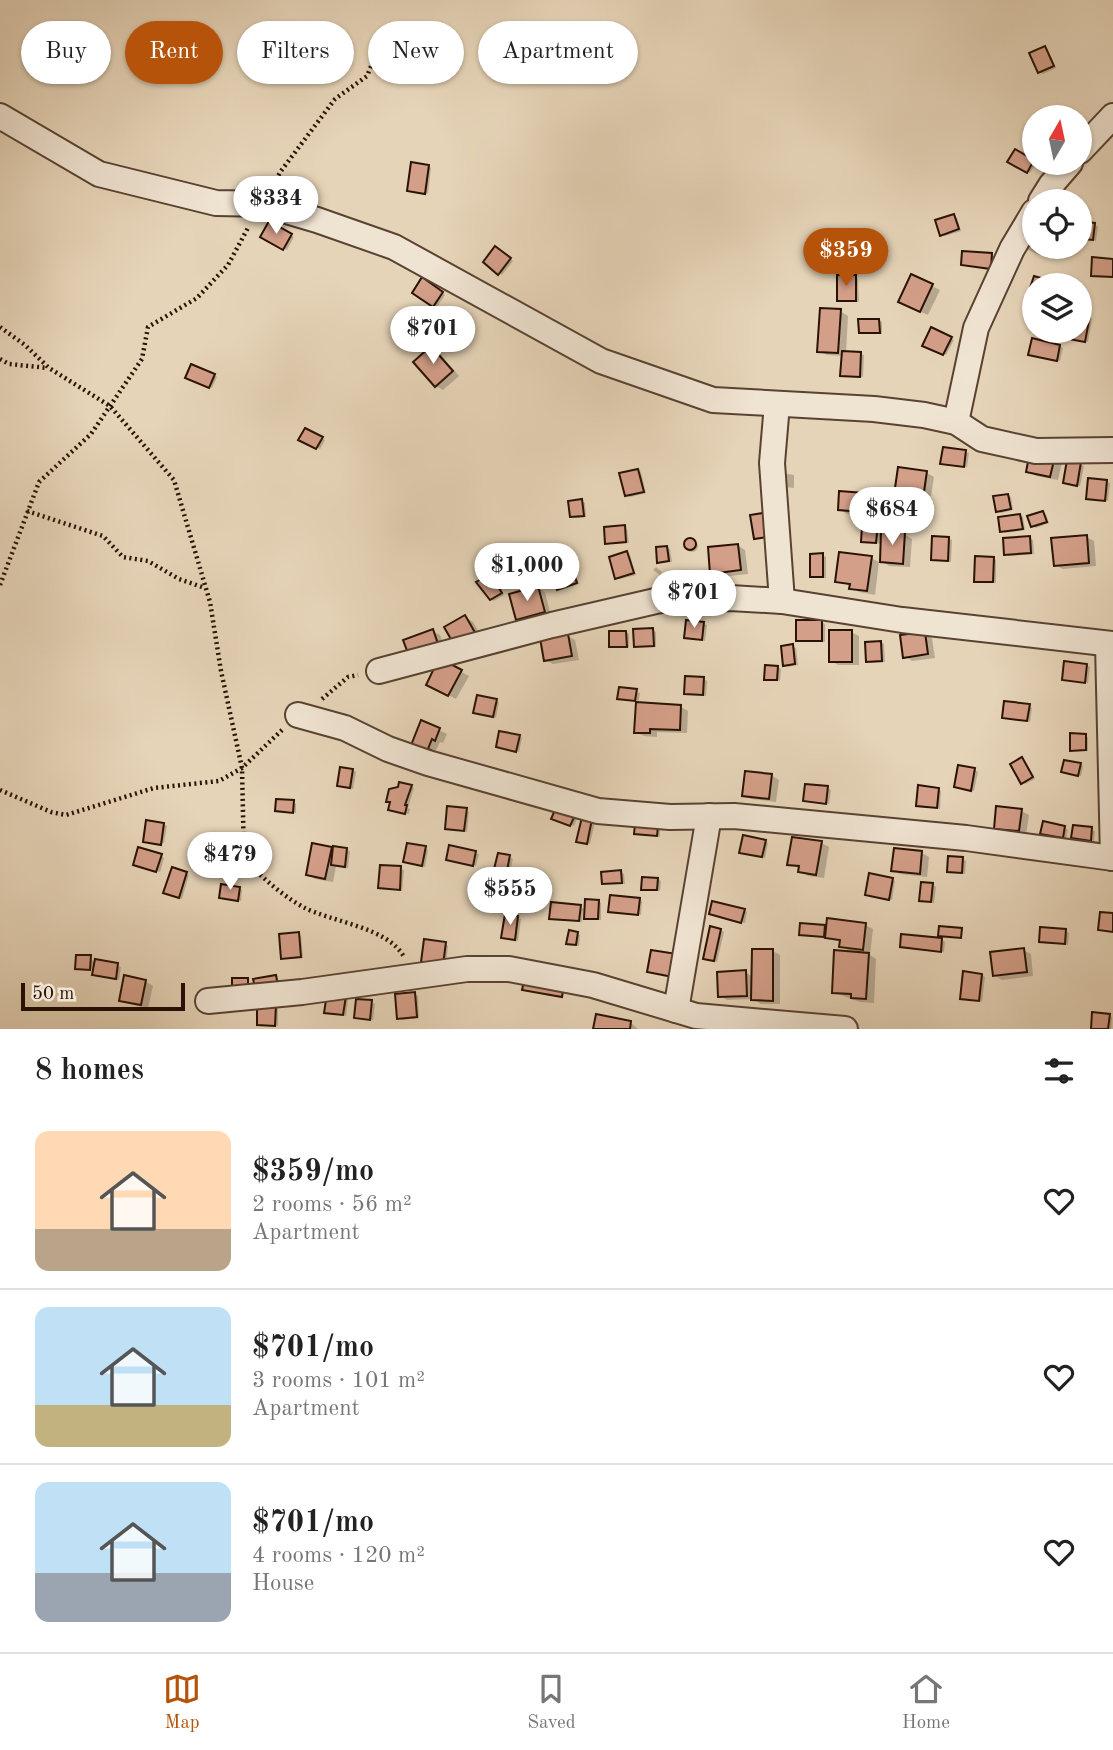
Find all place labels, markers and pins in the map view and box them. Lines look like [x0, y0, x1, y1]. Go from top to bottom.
pin: $334 [235, 176, 317, 236]
pin: $359 [805, 229, 887, 288]
pin: $701 [392, 306, 474, 366]
pin: $684 [851, 488, 933, 547]
pin: $1,000 [470, 544, 584, 603]
pin: $701 [653, 570, 735, 630]
pin: $479 [189, 832, 271, 892]
pin: $555 [469, 867, 551, 927]

